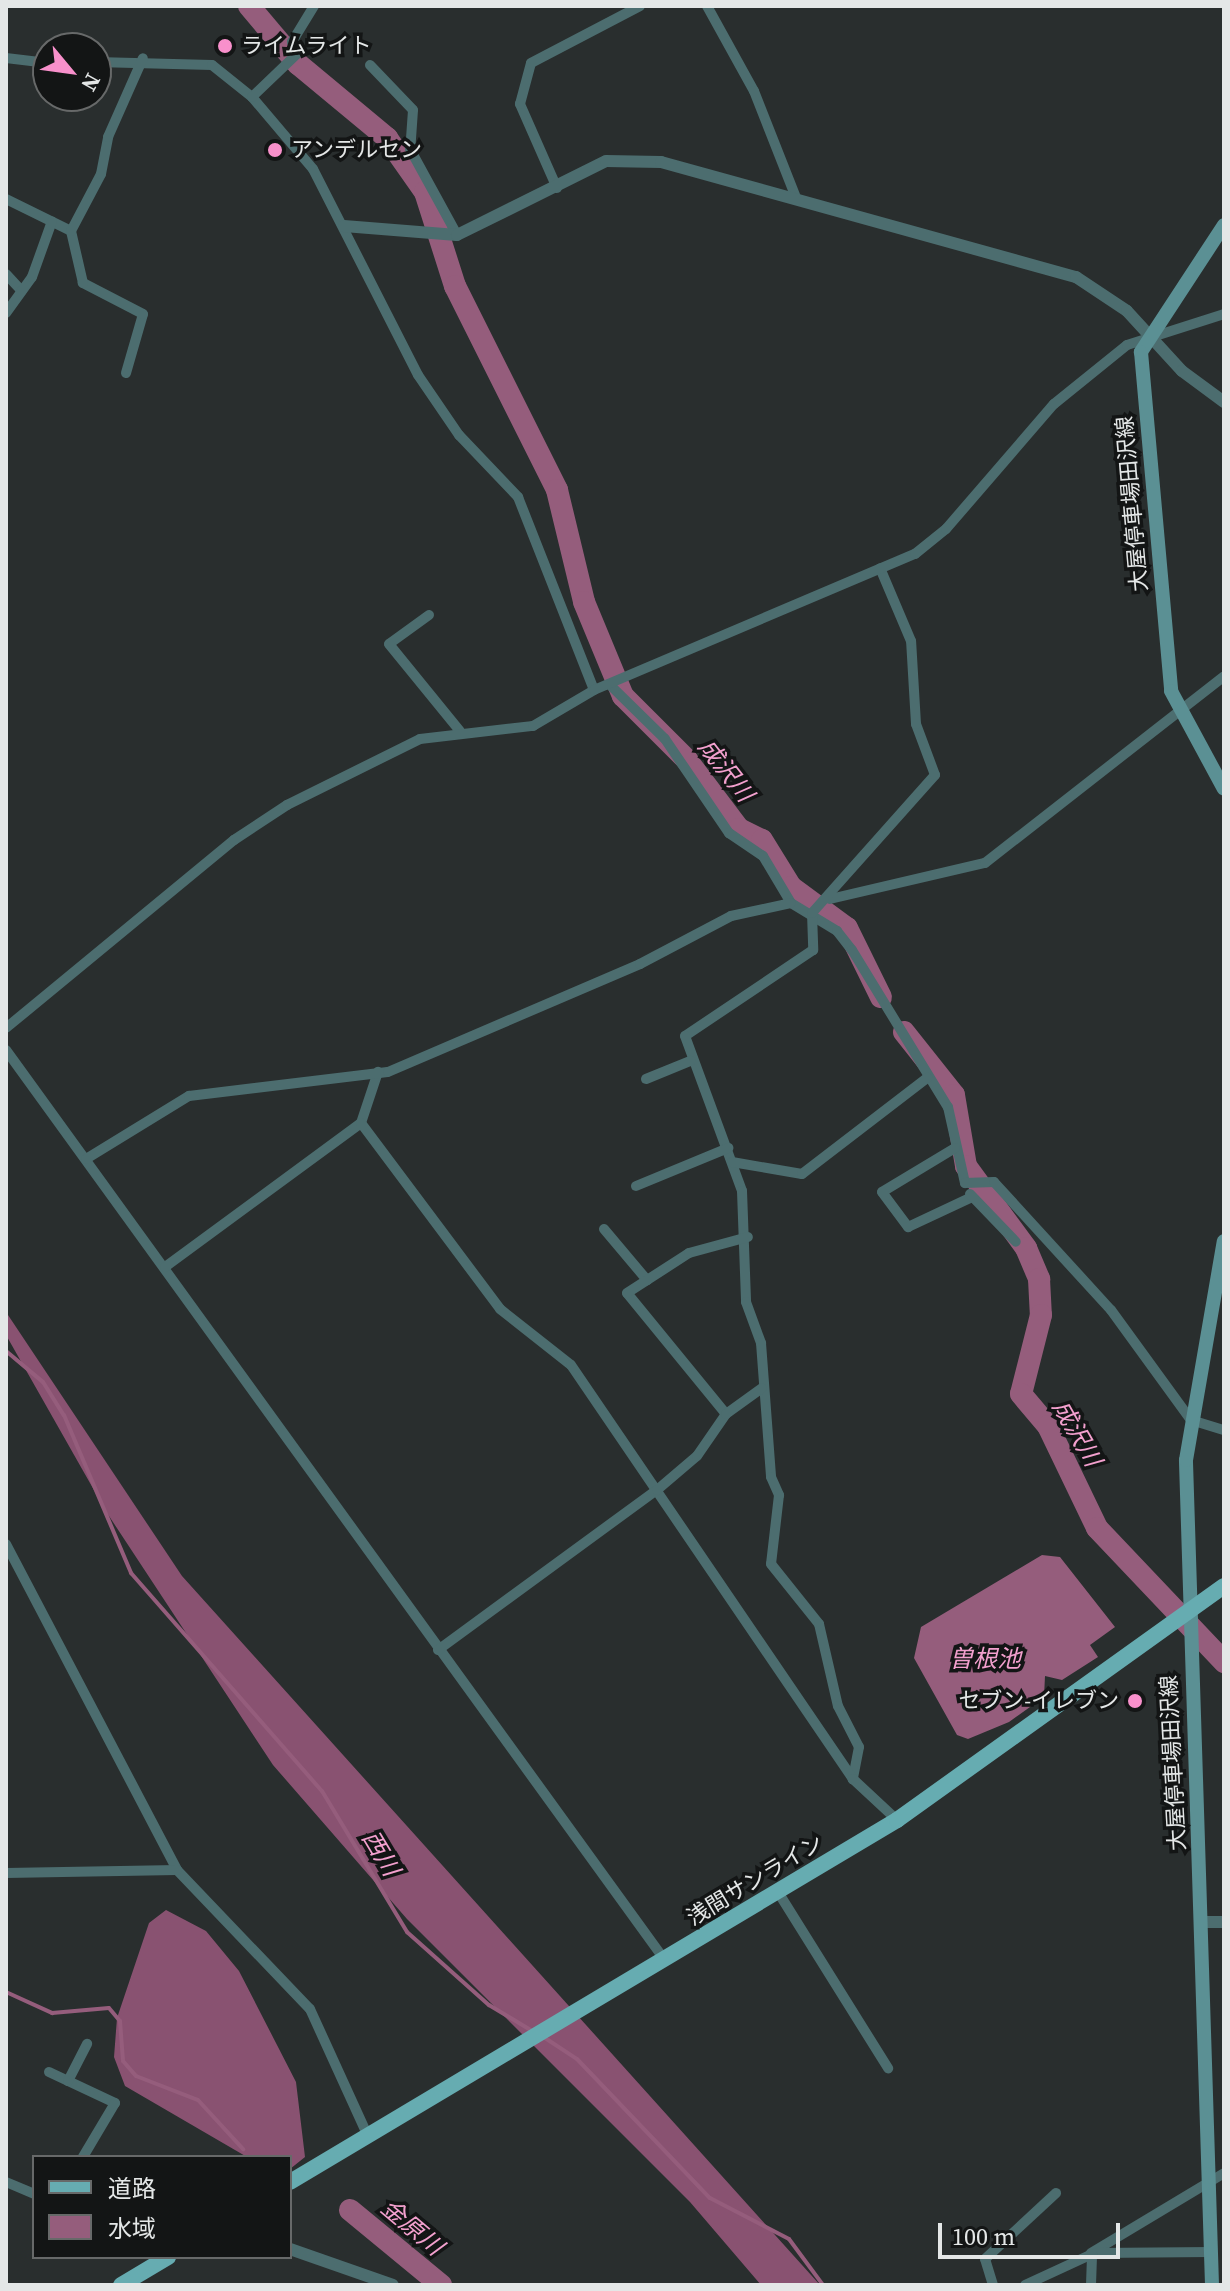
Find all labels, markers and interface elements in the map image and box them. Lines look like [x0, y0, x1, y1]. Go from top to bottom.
north arrow [32, 32, 112, 112]
place label: ライムライト [241, 33, 373, 59]
marker: ライムライト [216, 37, 234, 55]
text: N [74, 68, 108, 97]
place label: アンデルセン [291, 137, 423, 163]
marker: アンデルセン [266, 141, 284, 159]
street label: 大屋停車場田沢線 [1111, 415, 1153, 593]
water label: 成沢川 [692, 733, 760, 807]
water label: 成沢川 [1047, 1395, 1107, 1471]
water label: 曽根池 [949, 1645, 1021, 1673]
street label: 大屋停車場田沢線 [1155, 1674, 1191, 1852]
place label: セブン-イレブン [958, 1688, 1119, 1714]
marker: セブン-イレブン [1126, 1692, 1144, 1710]
water label: 西川 [356, 1825, 406, 1881]
street label: 浅間サンライン [682, 1829, 828, 1931]
legend [32, 2155, 292, 2259]
text: 道路 [108, 2172, 156, 2205]
water label: 金原川 [375, 2193, 449, 2261]
scale bar [942, 2207, 1124, 2257]
text: 水域 [108, 2212, 156, 2245]
text: 100 m [952, 2220, 1015, 2253]

